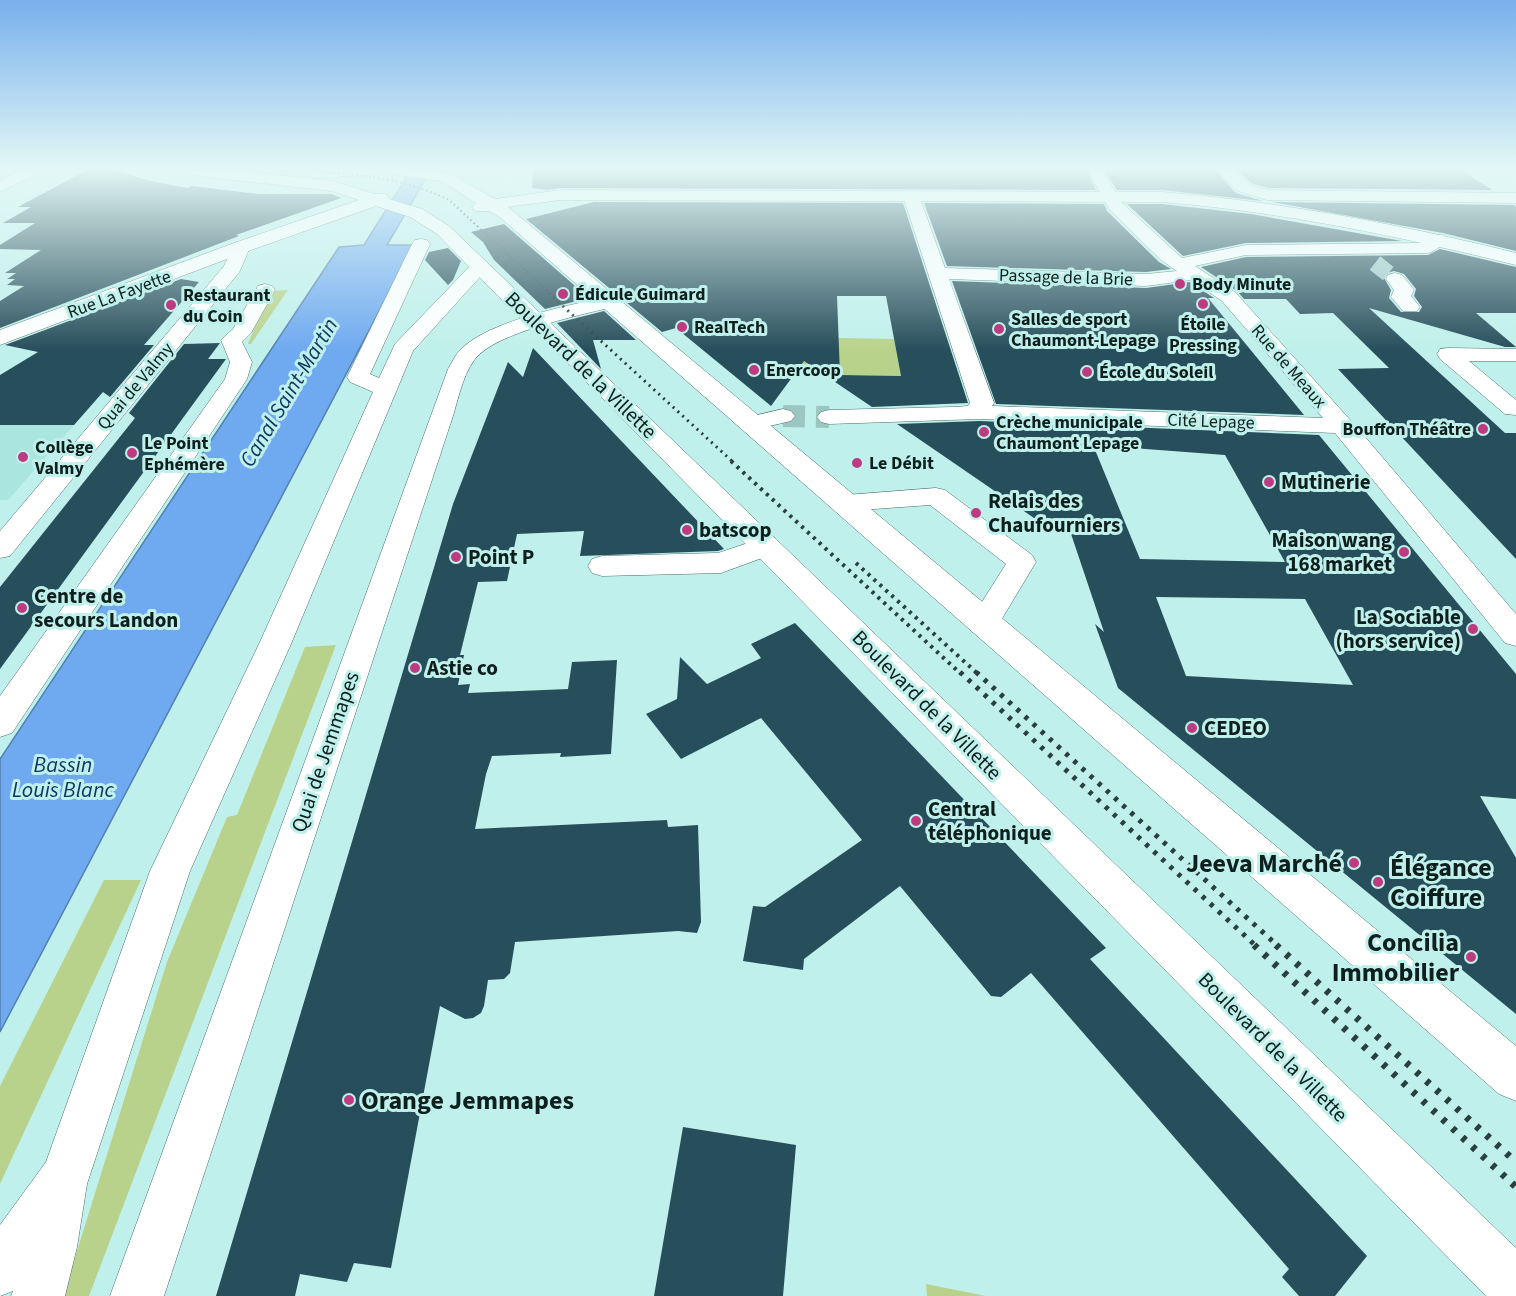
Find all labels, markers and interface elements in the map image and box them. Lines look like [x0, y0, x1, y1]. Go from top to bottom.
street label: Passage de la Brie [999, 263, 1133, 292]
street label: Rue La Fayette [64, 264, 175, 325]
place label: Body Minute [1192, 272, 1291, 297]
marker: Body Minute [1173, 277, 1187, 291]
place label: Édicule Guimard [575, 282, 706, 307]
place label: Restaurant du Coin [183, 283, 270, 329]
street label: Boulevard de la Villette [498, 284, 664, 446]
marker: Édicule Guimard [556, 287, 570, 301]
marker: Étoile Pressing [1196, 297, 1210, 311]
marker: Restaurant du Coin [164, 298, 178, 312]
place label: Salles de sport Chaumont-Lepage [1011, 307, 1156, 353]
water label: Canal Saint-Martin [232, 312, 346, 473]
place label: Étoile Pressing [1169, 312, 1237, 358]
place label: RealTech [694, 315, 765, 340]
street label: Rue de Meaux [1245, 319, 1332, 414]
marker: RealTech [675, 320, 689, 334]
marker: Salles de sport Chaumont-Lepage [992, 322, 1006, 336]
street label: Quai de Valmy [91, 337, 180, 435]
place label: Enercoop [766, 358, 841, 383]
place label: École du Soleil [1099, 360, 1213, 385]
marker: Enercoop [747, 363, 761, 377]
marker: École du Soleil [1080, 365, 1094, 379]
street label: Cité Lepage [1167, 407, 1255, 436]
place label: Crèche municipale Chaumont Lepage [996, 410, 1143, 456]
place label: Bouffon Théâtre [1343, 417, 1471, 442]
marker: Bouffon Théâtre [1476, 422, 1490, 436]
marker: Crèche municipale Chaumont Lepage [977, 425, 991, 439]
place label: Le Point Ephémère [144, 431, 225, 477]
place label: Collège Valmy [34, 435, 94, 481]
marker: Le Point Ephémère [125, 446, 139, 460]
marker: Collège Valmy [16, 450, 30, 464]
place label: Le Débit [869, 451, 934, 476]
marker: Le Débit [850, 456, 864, 470]
place label: Mutinerie [1281, 467, 1371, 497]
marker: Mutinerie [1262, 475, 1276, 489]
place label: Relais des Chaufourniers [988, 486, 1120, 540]
marker: Relais des Chaufourniers [969, 506, 983, 520]
place label: batscop [699, 515, 772, 545]
marker: batscop [680, 523, 694, 537]
place label: Maison wang 168 market [1272, 525, 1392, 579]
place label: Point P [468, 542, 534, 572]
marker: Maison wang 168 market [1397, 545, 1411, 559]
marker: Point P [449, 550, 463, 564]
place label: Centre de secours Landon [34, 581, 178, 635]
marker: Centre de secours Landon [15, 601, 29, 615]
place label: La Sociable (hors service) [1336, 602, 1461, 656]
marker: La Sociable (hors service) [1466, 622, 1480, 636]
street label: Boulevard de la Villette [845, 623, 1009, 787]
place label: Astie co [426, 653, 498, 683]
marker: Astie co [408, 661, 422, 675]
street label: Quai de Jemmapes [283, 667, 367, 836]
place label: CEDEO [1204, 713, 1267, 743]
marker: CEDEO [1185, 721, 1199, 735]
water label: Bassin Louis Blanc [12, 749, 114, 806]
place label: Central téléphonique [928, 794, 1052, 848]
marker: Central téléphonique [909, 814, 923, 828]
place label: Jeeva Marché [1186, 845, 1342, 882]
place label: Élégance Coiffure [1390, 849, 1492, 916]
marker: Jeeva Marché [1347, 856, 1361, 870]
marker: Élégance Coiffure [1371, 875, 1385, 889]
place label: Concilia Immobilier [1332, 924, 1460, 991]
marker: Concilia Immobilier [1464, 950, 1478, 964]
street label: Boulevard de la Villette [1191, 965, 1355, 1129]
place label: Orange Jemmapes [361, 1082, 574, 1119]
marker: Orange Jemmapes [342, 1093, 356, 1107]

